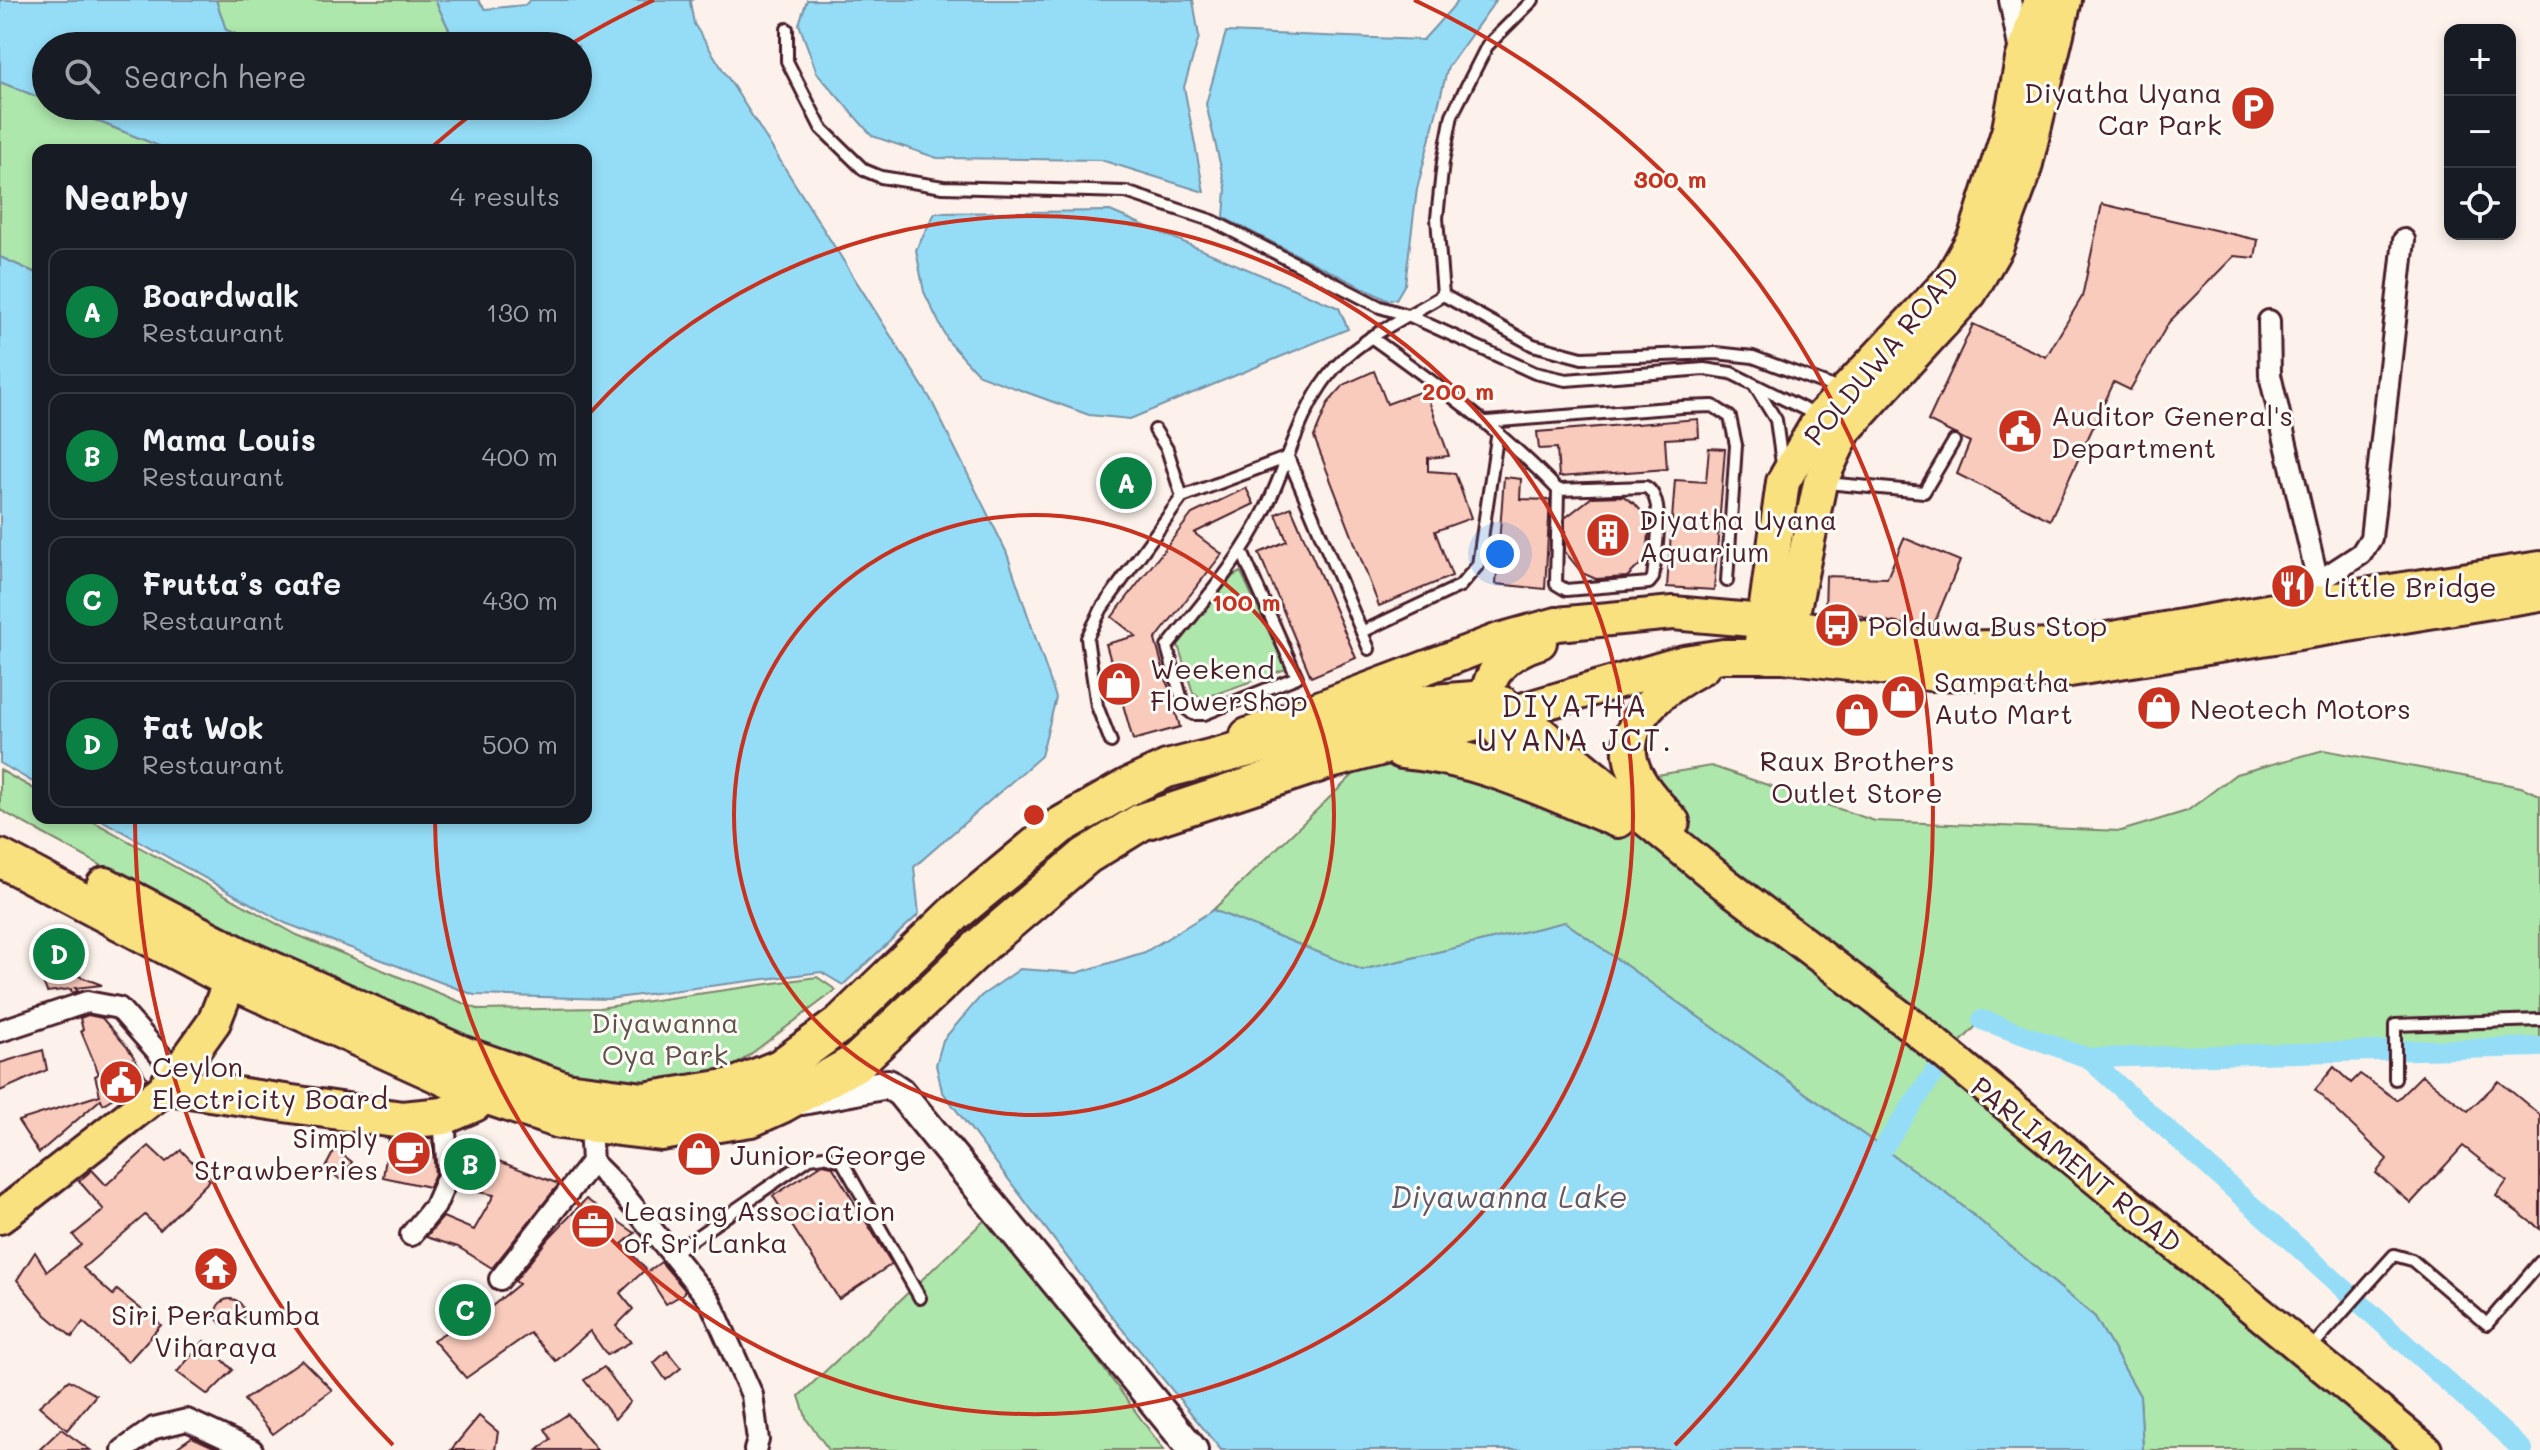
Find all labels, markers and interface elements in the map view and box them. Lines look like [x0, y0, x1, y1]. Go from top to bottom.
map controls [2444, 24, 2516, 240]
button: + [2444, 24, 2516, 96]
search box [32, 32, 592, 120]
icon: search [60, 54, 104, 98]
text: Search here [124, 56, 307, 96]
place label: Diyatha Uyana Car Park [2024, 74, 2222, 142]
parking icon: Diyatha Uyana Car Park [2229, 84, 2277, 132]
button: − [2444, 96, 2516, 168]
text: 300 m [1634, 163, 1706, 194]
button: locate [2444, 168, 2516, 240]
text: Nearby [64, 174, 189, 219]
text: 4 results [450, 179, 560, 213]
street label: POLDUWA ROAD [1795, 258, 1967, 452]
text: Boardwalk [142, 275, 299, 315]
text: A [83, 295, 101, 329]
text: 130 m [486, 295, 558, 329]
text: Restaurant [142, 315, 284, 349]
text: 200 m [1422, 375, 1494, 406]
place label: Auditor General's Department [2051, 397, 2293, 465]
public building icon: Auditor General's Department [1996, 407, 2044, 455]
text: Mama Louis [142, 419, 316, 459]
text: B [83, 439, 101, 473]
text: 400 m [482, 439, 558, 473]
pin: A [1100, 453, 1152, 513]
text: Restaurant [142, 459, 284, 493]
place label: Diyatha Uyana Aquarium [1639, 501, 1837, 569]
building icon: Diyatha Uyana Aquarium [1584, 511, 1632, 559]
your location [1480, 534, 1520, 574]
restaurant icon: Little Bridge [2269, 562, 2317, 610]
text: Frutta’s cafe [142, 563, 341, 603]
place label: Little Bridge [2324, 568, 2497, 604]
text: C [82, 583, 102, 617]
text: 430 m [482, 583, 558, 617]
text: 100 m [1211, 586, 1281, 617]
bus stop icon: Polduwa Bus Stop [1813, 601, 1861, 649]
text: Restaurant [142, 603, 284, 637]
place label: Polduwa Bus Stop [1868, 607, 2107, 643]
place label: Weekend FlowerShop [1150, 650, 1308, 718]
shop icon: Weekend FlowerShop [1095, 660, 1143, 708]
place label: Sampatha Auto Mart [1934, 663, 2073, 731]
shop icon: Sampatha Auto Mart [1879, 673, 1927, 721]
shop icon: Neotech Motors [2135, 684, 2183, 732]
district label: DIYATHA UYANA JCT. [1477, 685, 1673, 759]
place label: Neotech Motors [2190, 690, 2411, 726]
shop icon: Raux Brothers Outlet Store [1833, 691, 1881, 739]
text: Fat Wok [142, 707, 264, 747]
text: D [83, 727, 101, 761]
text: 500 m [482, 727, 558, 761]
place label: Raux Brothers Outlet Store [1759, 742, 1955, 810]
text: Restaurant [142, 747, 284, 781]
centre of rings [1020, 801, 1048, 829]
pin: D [33, 924, 85, 984]
park label: Diyawanna Oya Park [591, 1004, 739, 1072]
place label: Ceylon Electricity Board [152, 1048, 388, 1116]
public building icon: Ceylon Electricity Board [97, 1058, 145, 1106]
street label: PARLIAMENT ROAD [1964, 1068, 2190, 1260]
place label: Simply Strawberries [194, 1119, 378, 1187]
cafe icon: Simply Strawberries [385, 1129, 433, 1177]
shop icon: Junior George [675, 1130, 723, 1178]
pin: B [444, 1134, 496, 1194]
place label: Junior George [730, 1136, 927, 1172]
water label: Diyawanna Lake [1391, 1176, 1627, 1216]
place label: Leasing Association of Sri Lanka [624, 1192, 895, 1260]
office icon: Leasing Association of Sri Lanka [569, 1202, 617, 1250]
temple icon: Siri Perakumba Viharaya [192, 1245, 240, 1293]
pin: C [439, 1280, 491, 1340]
place label: Siri Perakumba Viharaya [111, 1296, 321, 1364]

